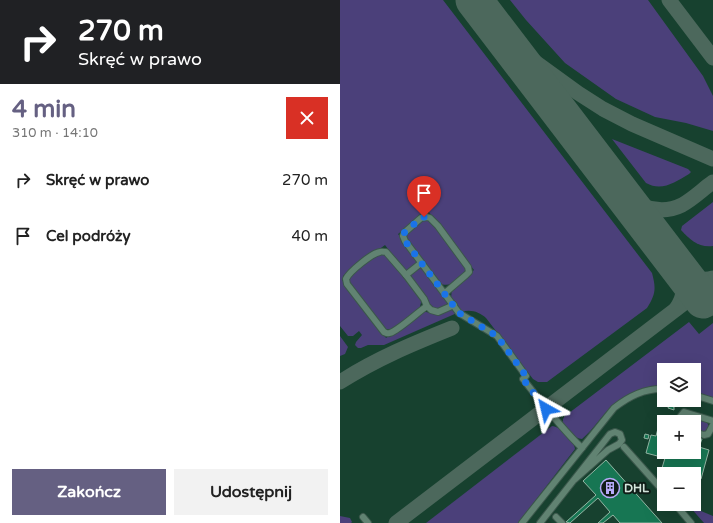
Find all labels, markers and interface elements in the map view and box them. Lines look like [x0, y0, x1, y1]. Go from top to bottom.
text: 270 m [78, 14, 164, 48]
icon: right [12, 16, 64, 68]
text: Skręć w prawo [78, 48, 202, 70]
text: 4 min [12, 95, 76, 124]
button: close [286, 97, 328, 139]
text: 310 m · 14:10 [12, 125, 98, 141]
icon: right [12, 169, 34, 191]
text: Skręć w prawo [46, 171, 149, 189]
text: 270 m [282, 171, 328, 189]
pin [407, 176, 441, 217]
icon: arrive [413, 182, 435, 204]
icon: arrive [12, 225, 34, 247]
text: Cel podróży [46, 227, 131, 245]
text: 40 m [291, 227, 328, 245]
map controls [657, 363, 701, 511]
button: layers [657, 363, 701, 407]
position arrow [525, 388, 567, 430]
button: + [657, 415, 701, 459]
button: − [657, 467, 701, 511]
button: Zakończ [12, 469, 166, 515]
button: Udostępnij [174, 469, 328, 515]
building icon: DHL [599, 477, 621, 499]
place label: DHL [624, 481, 649, 495]

